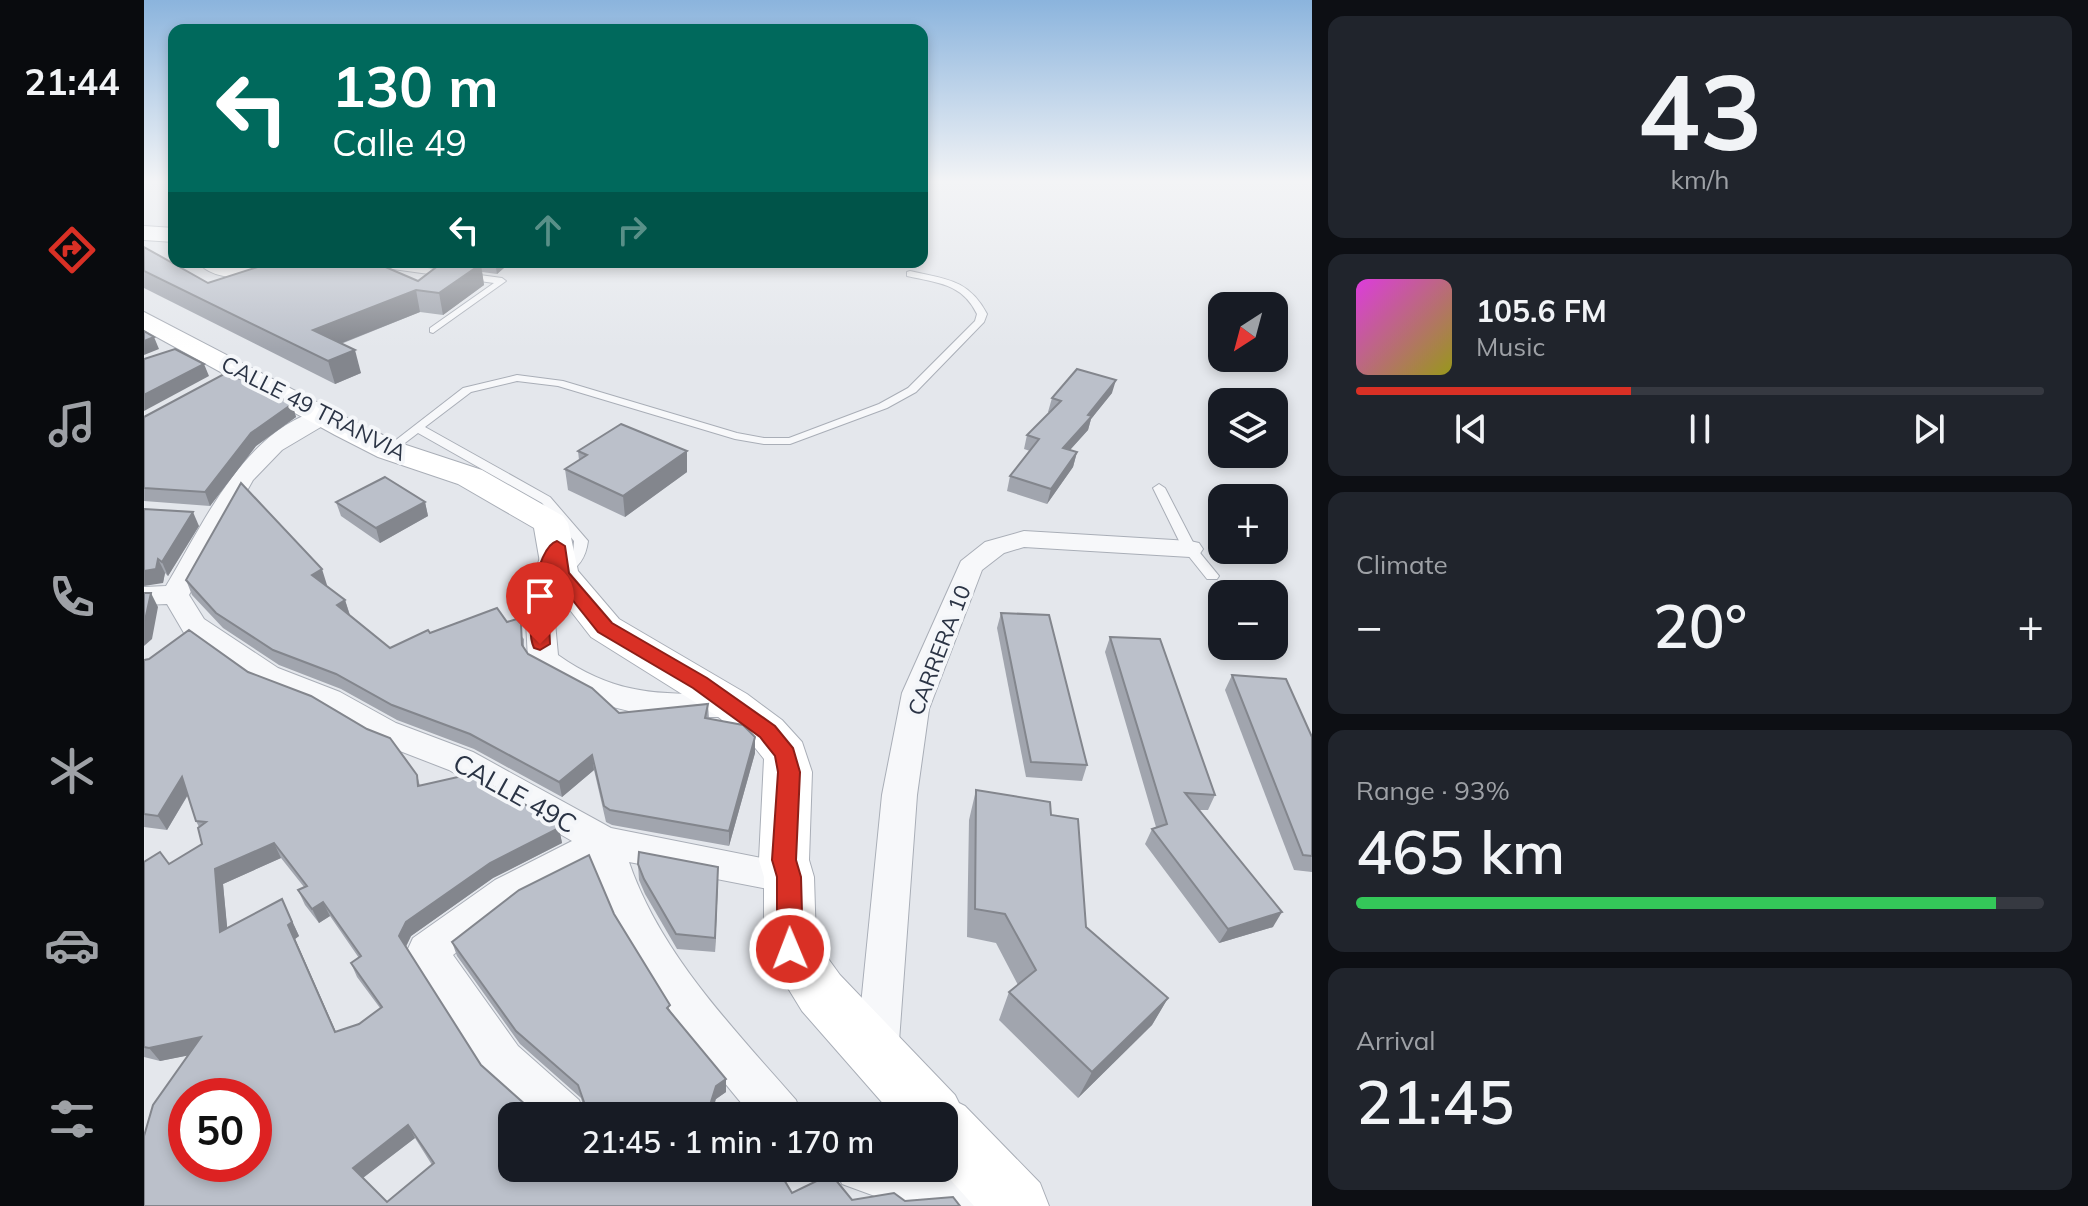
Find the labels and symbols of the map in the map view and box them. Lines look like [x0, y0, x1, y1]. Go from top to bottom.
north arrow [1208, 292, 1288, 372]
street label: CALLE 49 TRANVIA [217, 349, 411, 467]
pin [506, 562, 574, 644]
street label: CARRERA 10 [901, 581, 977, 719]
street label: CALLE 49C [448, 746, 582, 840]
position arrow [748, 907, 832, 991]
speed limit sign: 50 [168, 1078, 272, 1182]

